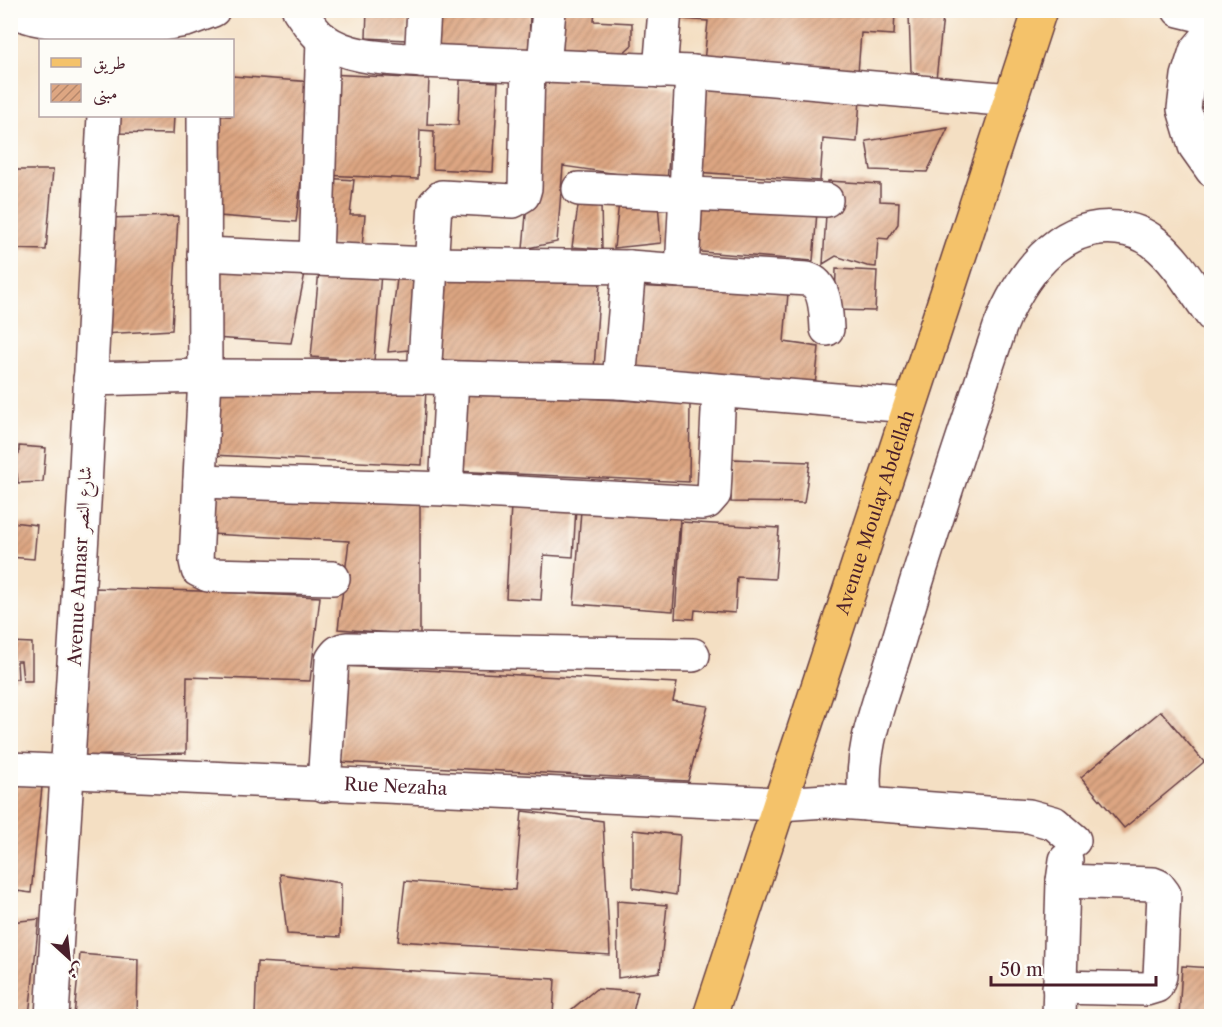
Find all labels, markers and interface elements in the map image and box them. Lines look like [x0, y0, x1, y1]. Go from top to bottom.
legend [39, 39, 234, 117]
text: طريق [93, 52, 126, 75]
text: مبنى [93, 82, 118, 106]
street label: Avenue Moulay Abdellah [831, 408, 919, 618]
street label: Avenue Annasr شارع النصر [64, 466, 100, 668]
street label: Rue Nezaha [344, 773, 448, 800]
north arrow [39, 928, 99, 988]
scale bar [991, 949, 1156, 987]
text: ش [64, 959, 87, 984]
text: 50 m [1000, 959, 1043, 981]

